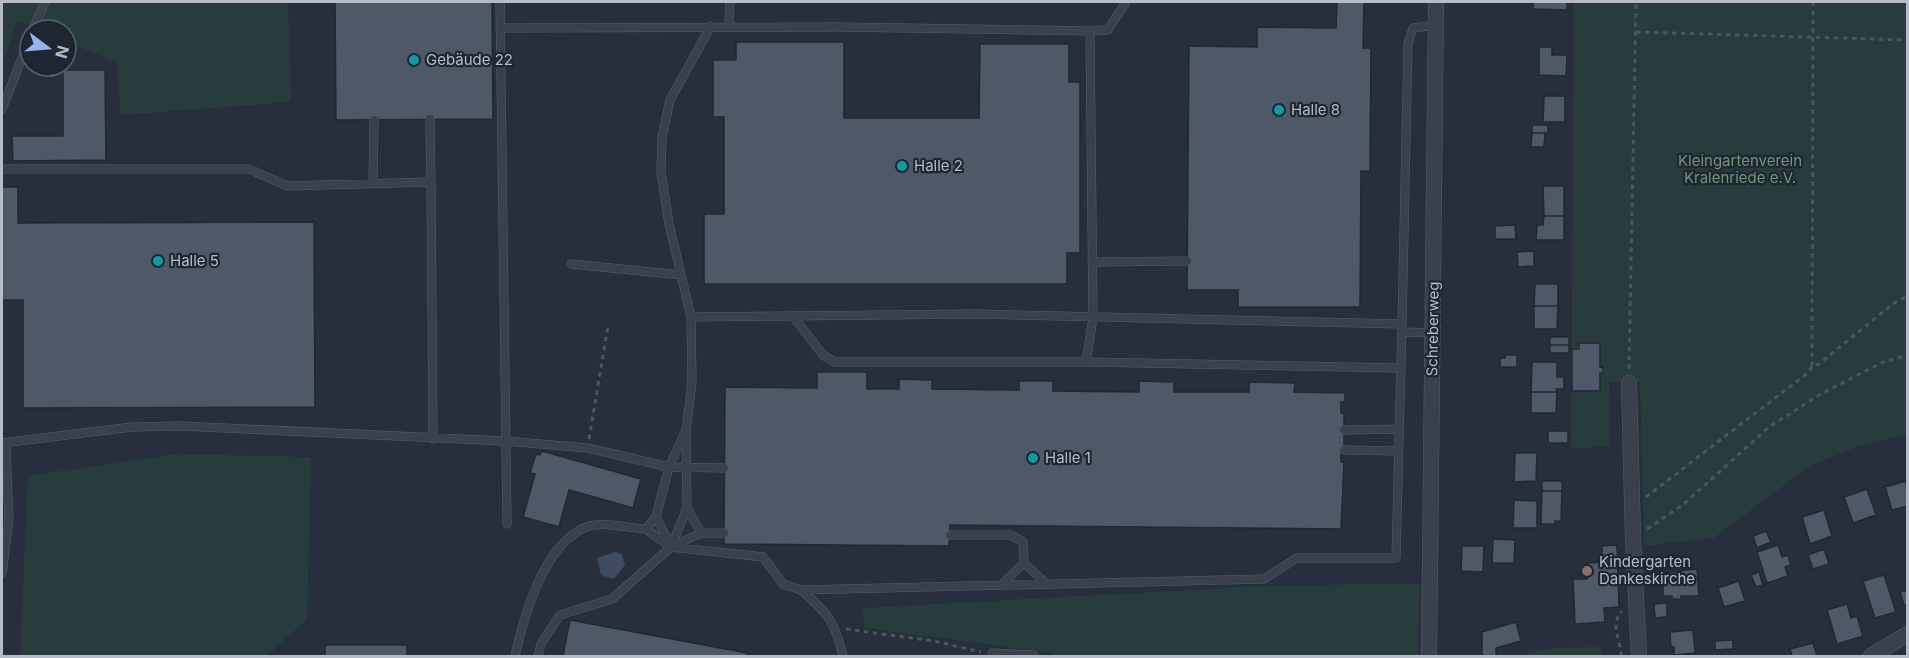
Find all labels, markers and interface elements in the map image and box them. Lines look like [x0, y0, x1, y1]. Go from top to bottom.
north arrow [18, 18, 78, 78]
text: N [51, 44, 74, 61]
place label: Gebäude 22 [426, 50, 513, 69]
marker: Gebäude 22 [407, 53, 421, 67]
place label: Halle 8 [1291, 100, 1340, 119]
marker: Halle 8 [1272, 103, 1286, 117]
park label: Kleingartenverein Kralenriede e.V. [1678, 151, 1802, 187]
place label: Halle 2 [914, 156, 963, 175]
marker: Halle 2 [895, 159, 909, 173]
place label: Halle 5 [170, 251, 219, 270]
marker: Halle 5 [151, 254, 165, 268]
street label: Schreberweg [1422, 281, 1443, 377]
place label: Halle 1 [1045, 448, 1091, 467]
marker: Halle 1 [1026, 451, 1040, 465]
place label: Kindergarten Dankeskirche [1599, 552, 1695, 588]
marker: Kindergarten Dankeskirche [1580, 564, 1594, 578]

